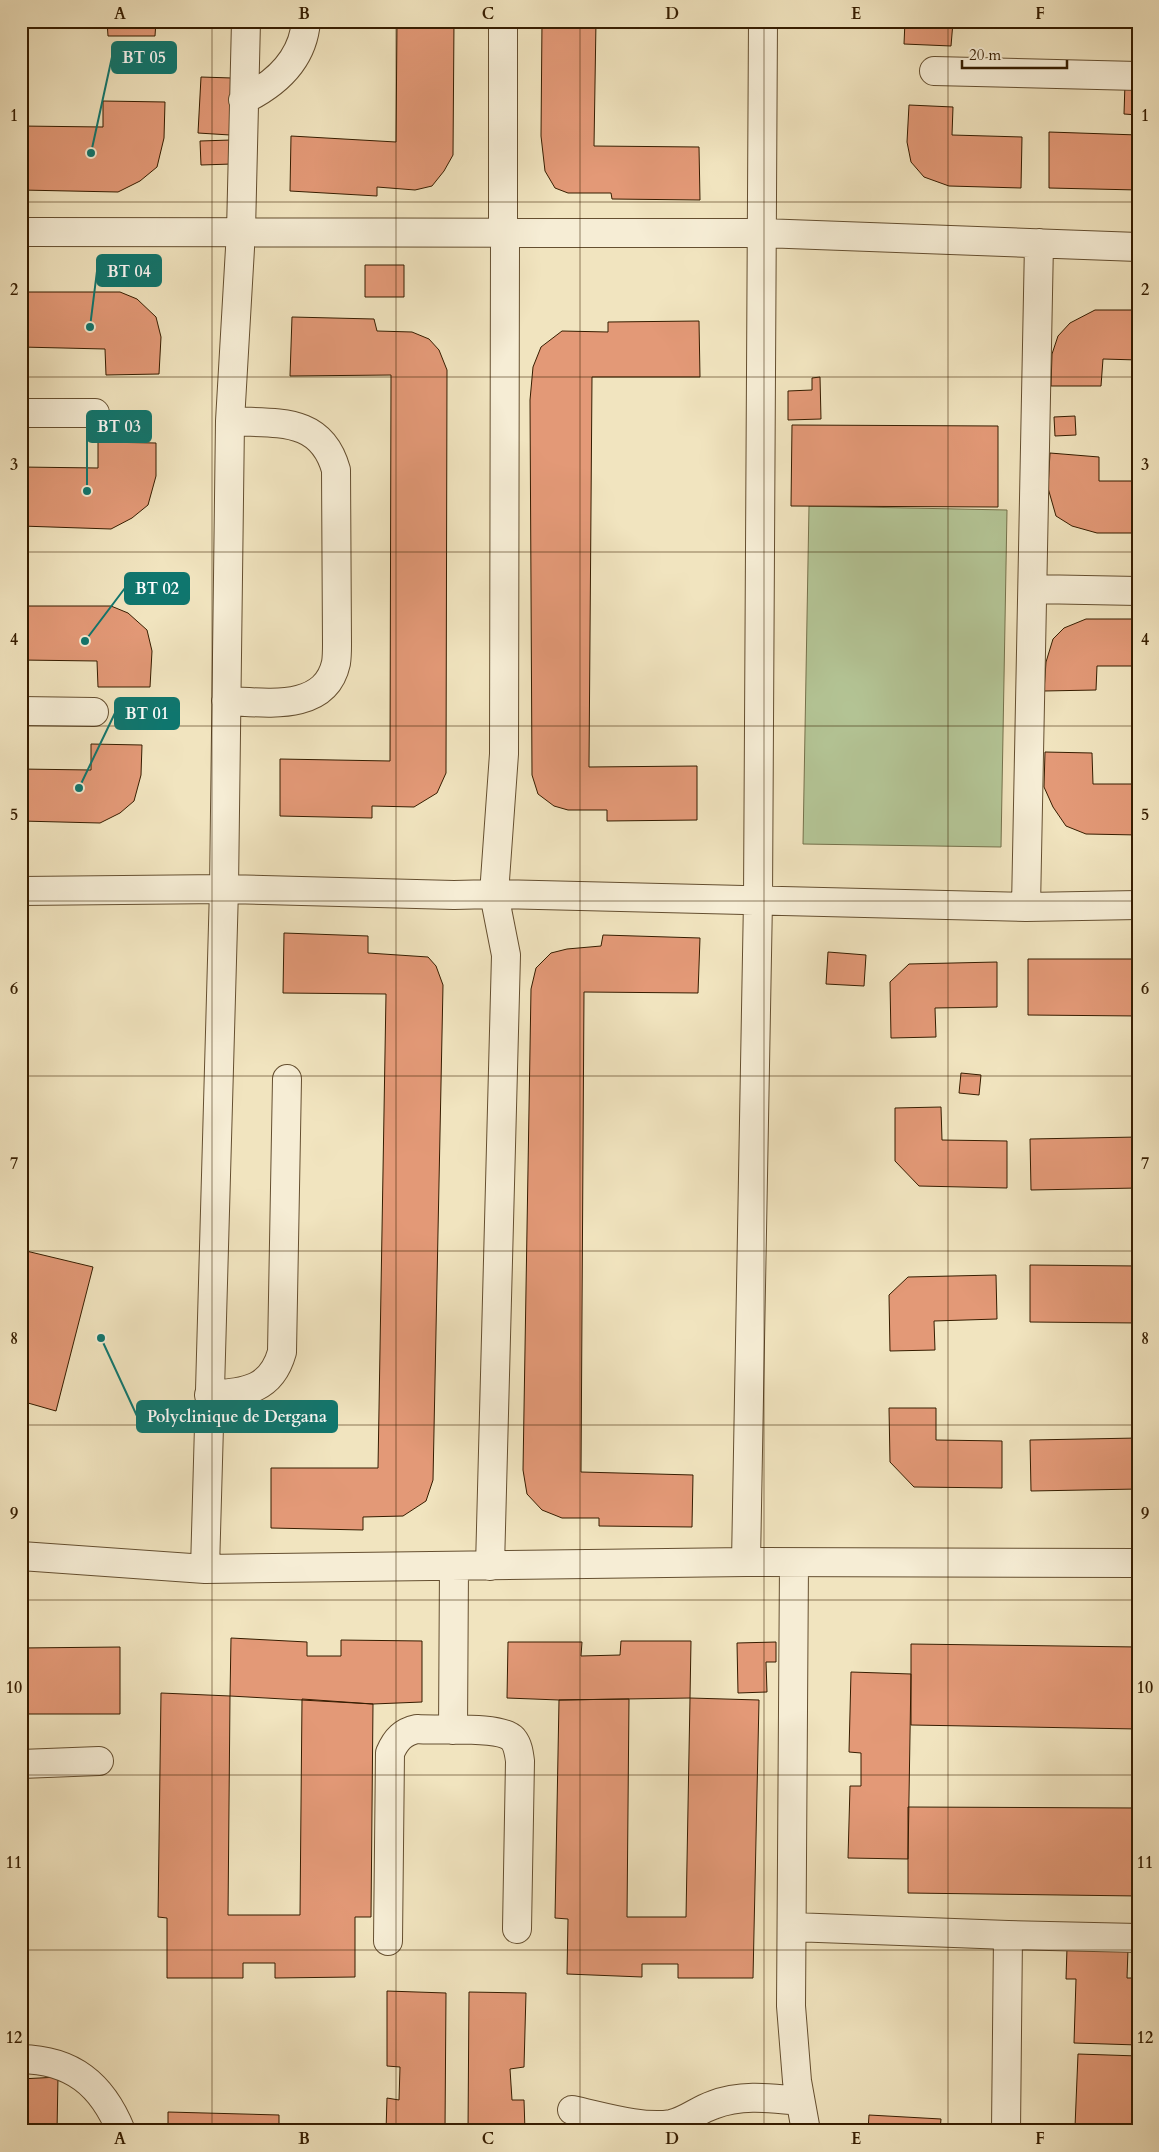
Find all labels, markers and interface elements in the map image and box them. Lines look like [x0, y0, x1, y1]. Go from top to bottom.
text: A [114, 3, 126, 25]
text: B [298, 3, 310, 25]
text: C [482, 3, 494, 25]
text: D [665, 3, 679, 25]
text: E [851, 3, 861, 25]
text: F [1035, 3, 1045, 25]
scale bar [962, 38, 1066, 70]
callout: BT 05 [112, 42, 176, 73]
text: 20 m [969, 45, 1001, 65]
text: BT 05 [122, 47, 166, 69]
text: 1 [10, 105, 18, 127]
text: 1 [1141, 105, 1149, 127]
callout: BT 04 [97, 255, 161, 286]
text: BT 04 [107, 261, 151, 283]
text: 2 [10, 279, 18, 301]
text: 2 [1141, 279, 1149, 301]
callout: BT 03 [87, 411, 151, 442]
text: BT 03 [97, 416, 141, 438]
text: 3 [10, 454, 18, 476]
text: 3 [1141, 454, 1149, 476]
callout: BT 02 [125, 573, 189, 604]
text: BT 02 [135, 578, 179, 600]
text: 4 [10, 629, 18, 651]
text: 4 [1141, 629, 1149, 651]
callout: BT 01 [115, 698, 179, 729]
text: BT 01 [125, 703, 169, 725]
text: 5 [10, 804, 18, 826]
text: 5 [1141, 804, 1149, 826]
text: 6 [10, 978, 18, 1000]
text: 6 [1141, 978, 1149, 1000]
text: 7 [10, 1153, 18, 1175]
text: 7 [1141, 1153, 1149, 1175]
text: 8 [10, 1328, 18, 1350]
text: 8 [1141, 1328, 1149, 1350]
callout: Polyclinique de Dergana [137, 1401, 337, 1432]
text: Polyclinique de Dergana [147, 1406, 327, 1428]
text: 9 [10, 1503, 18, 1525]
text: 9 [1141, 1503, 1149, 1525]
text: 10 [6, 1677, 22, 1699]
text: 10 [1137, 1677, 1153, 1699]
text: 11 [6, 1852, 22, 1874]
text: 11 [1137, 1852, 1153, 1874]
text: 12 [6, 2027, 22, 2049]
text: 12 [1137, 2027, 1153, 2049]
text: A [114, 2128, 126, 2150]
text: B [298, 2128, 310, 2150]
text: C [482, 2128, 494, 2150]
text: D [665, 2128, 679, 2150]
text: E [851, 2128, 861, 2150]
text: F [1035, 2128, 1045, 2150]

